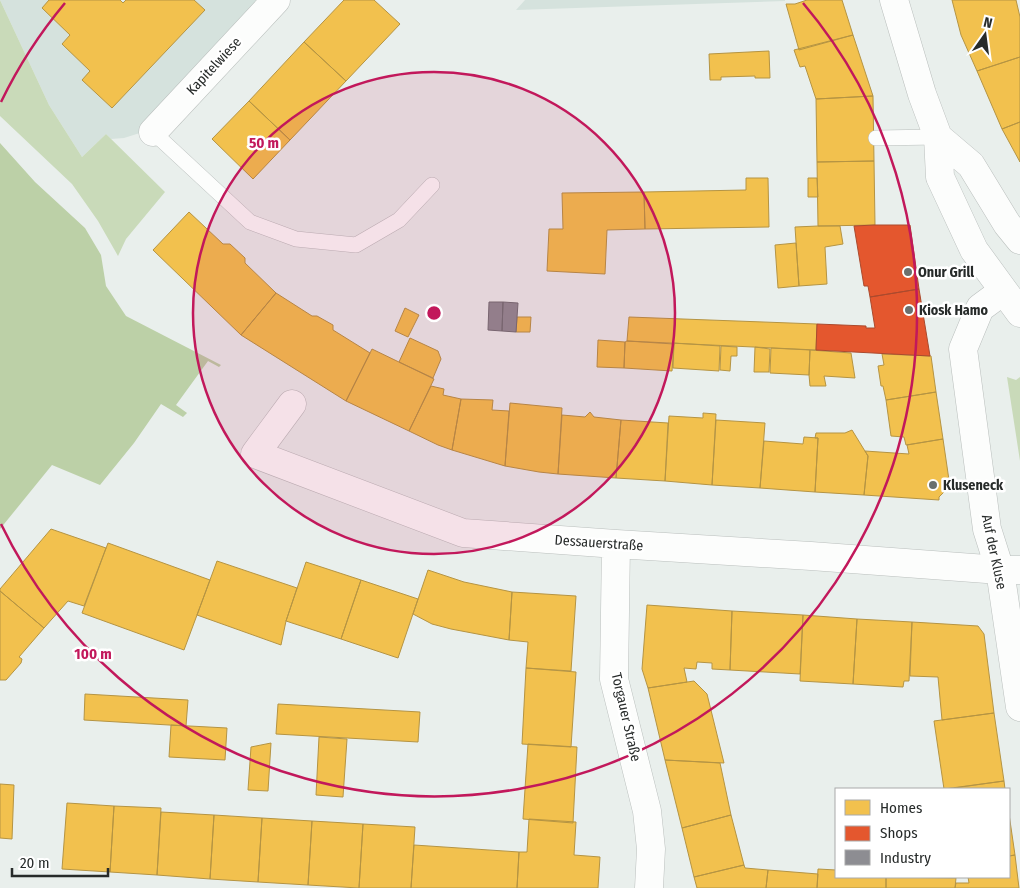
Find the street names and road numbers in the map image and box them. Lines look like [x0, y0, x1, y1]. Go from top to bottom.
street label: Kapitelwiese [183, 34, 245, 98]
street label: Auf der Kluse [978, 513, 1010, 591]
street label: Dessauerstraße [554, 531, 644, 555]
street label: Torgauer Straße [608, 671, 644, 763]

